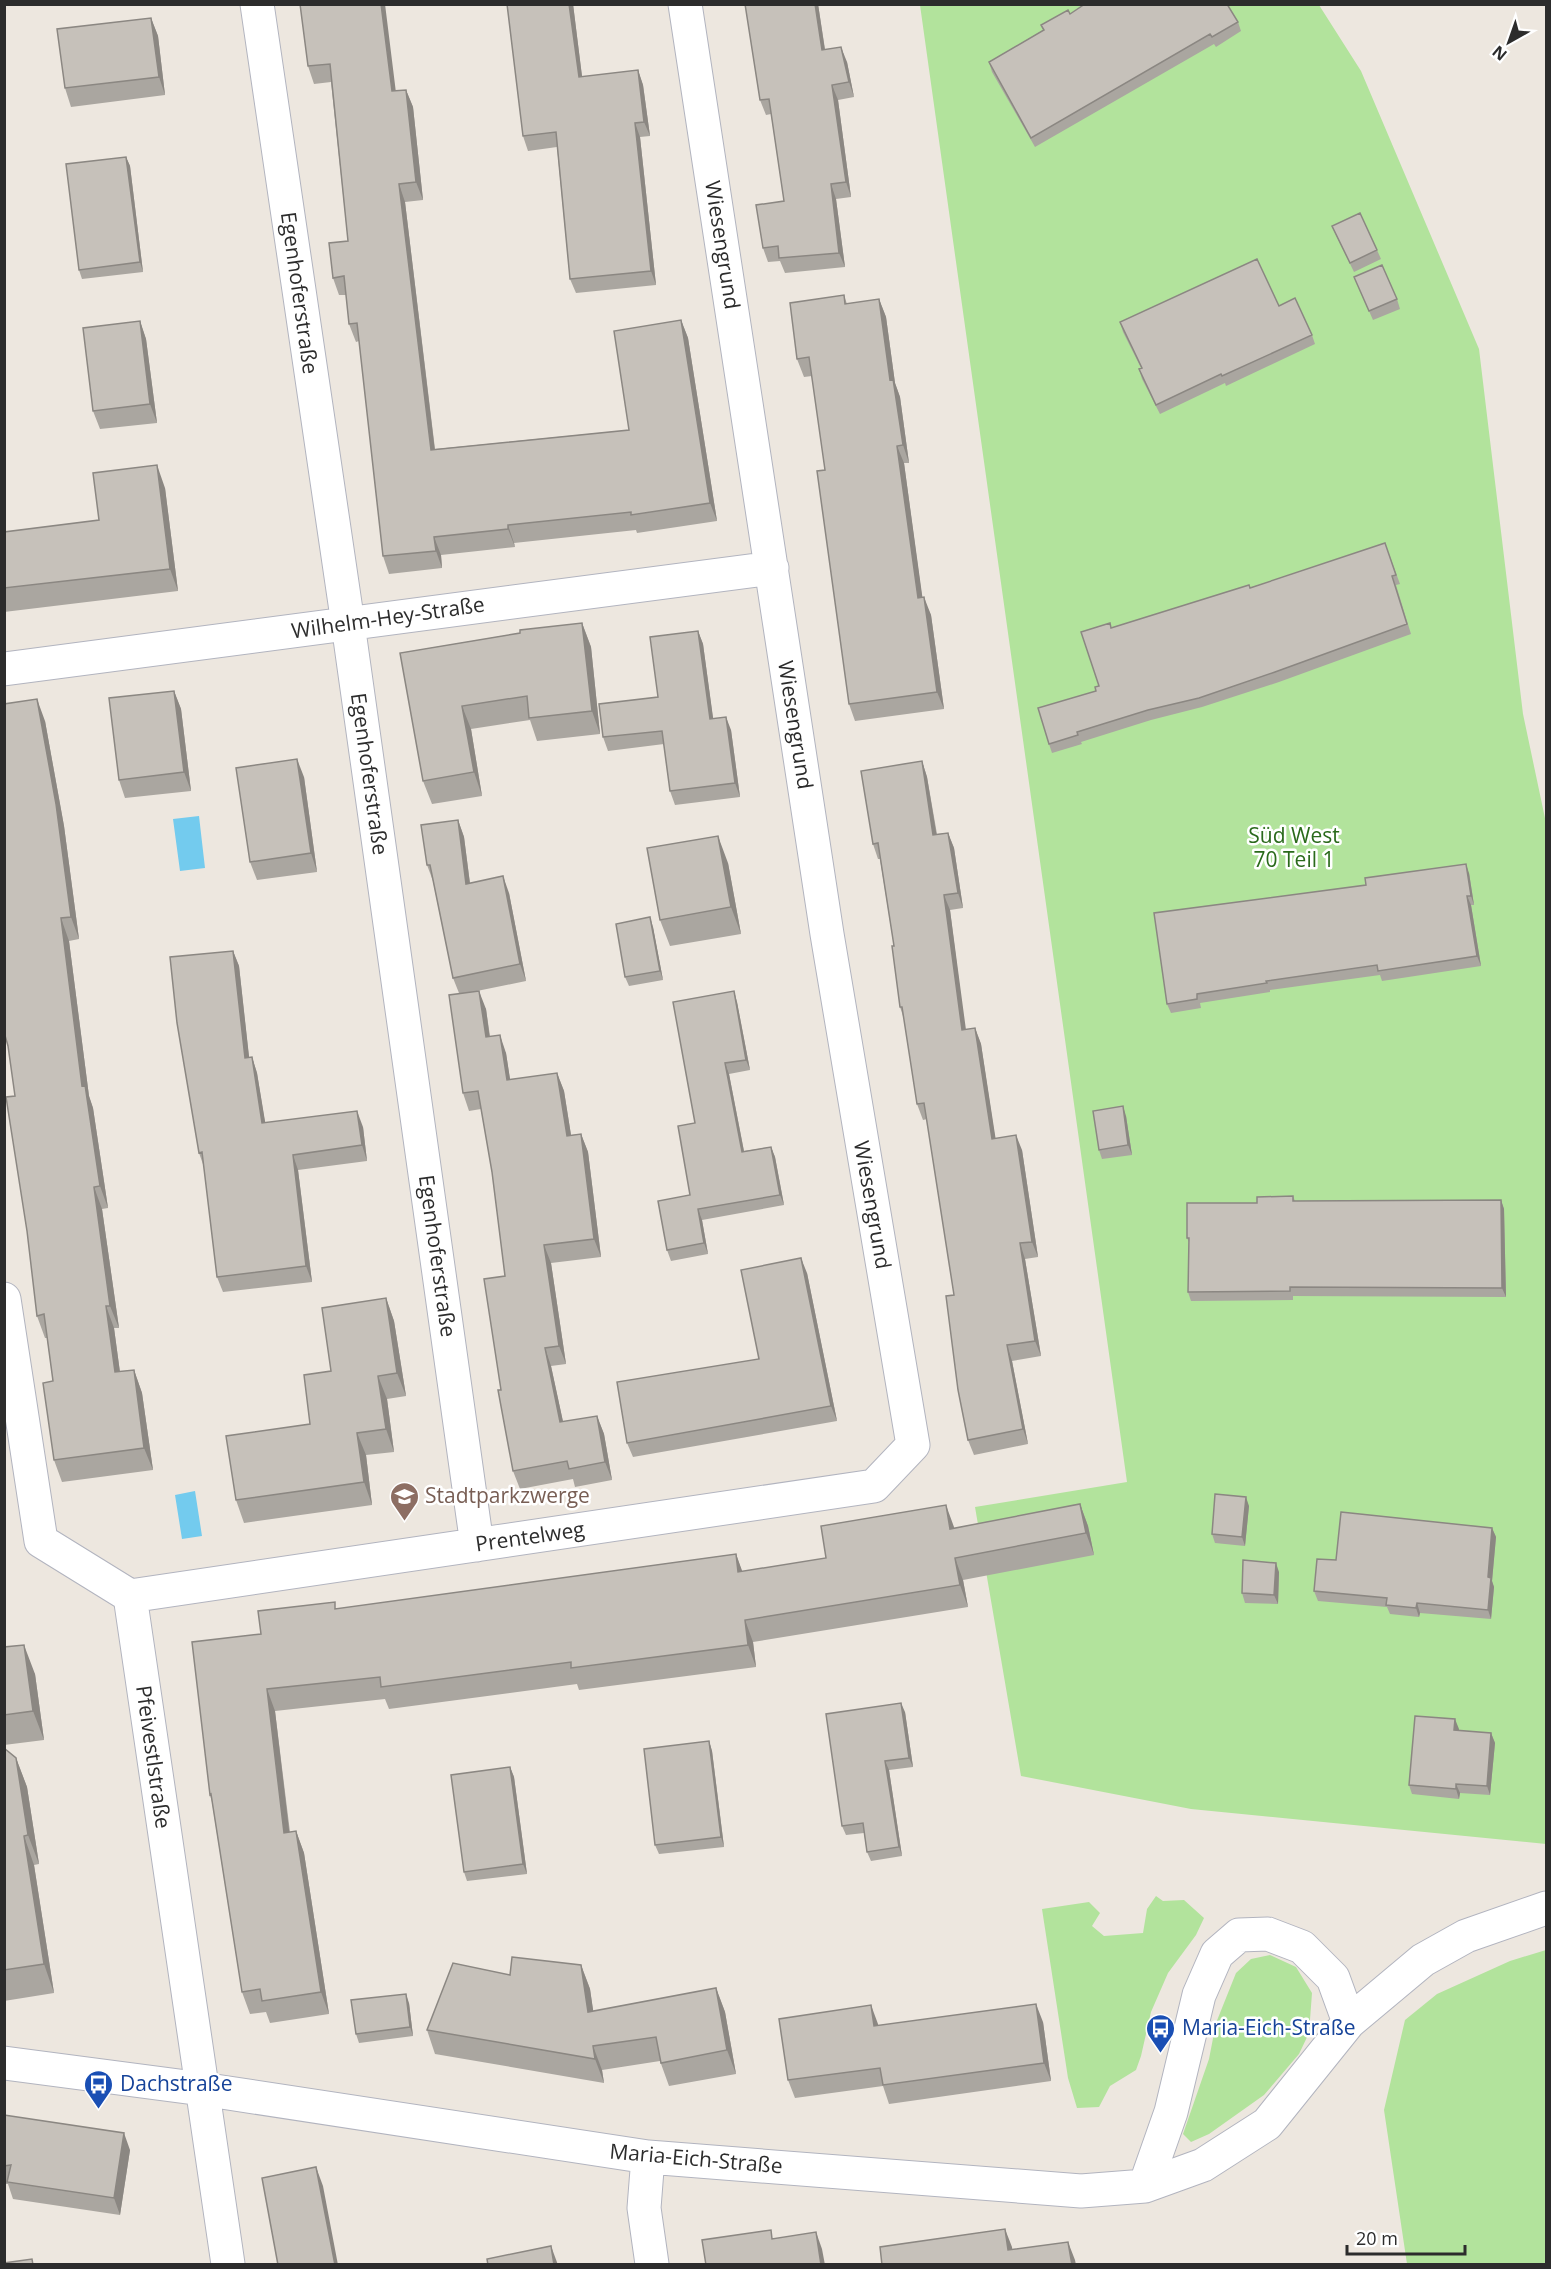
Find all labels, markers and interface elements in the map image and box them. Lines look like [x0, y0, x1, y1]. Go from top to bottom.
north arrow [1479, 12, 1539, 72]
text: N [1487, 41, 1511, 66]
street label: Wiesengrund [699, 179, 747, 311]
street label: Egenhoferstraße [275, 210, 325, 376]
street label: Wilhelm-Hey-Straße [289, 590, 486, 644]
street label: Wiesengrund [772, 659, 820, 791]
street label: Egenhoferstraße [345, 691, 395, 857]
park label: Süd West 70 Teil 1 [1248, 821, 1340, 873]
street label: Wiesengrund [848, 1138, 898, 1271]
street label: Egenhoferstraße [413, 1173, 463, 1339]
school or university icon: Stadtparkzwerge [388, 1480, 420, 1522]
place label: Stadtparkzwerge [425, 1481, 590, 1509]
street label: Prentelweg [473, 1514, 586, 1558]
street label: Pfeivestlstraße [130, 1683, 178, 1830]
bus stop icon: Maria-Eich-Straße [1145, 2012, 1177, 2054]
place label: Maria-Eich-Straße [1182, 2013, 1356, 2041]
bus stop icon: Dachstraße [83, 2068, 115, 2110]
place label: Dachstraße [120, 2069, 232, 2097]
street label: Maria-Eich-Straße [608, 2136, 784, 2180]
scale bar [1347, 2218, 1466, 2256]
text: 20 m [1356, 2226, 1398, 2250]

